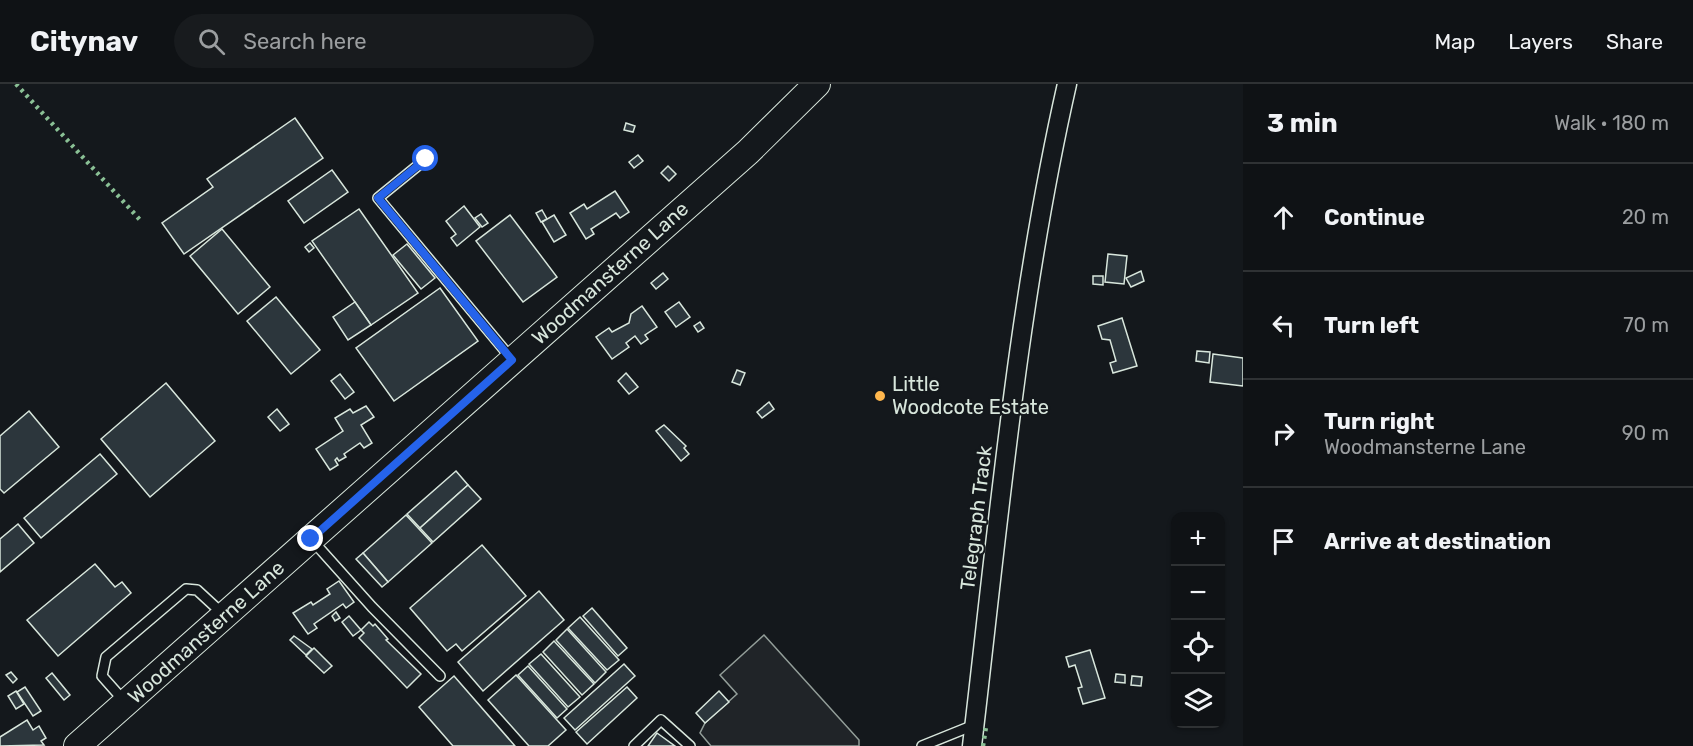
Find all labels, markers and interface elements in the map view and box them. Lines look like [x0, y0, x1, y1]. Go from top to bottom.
search box [174, 14, 594, 68]
text: Citynav [30, 25, 138, 58]
icon: search [195, 25, 228, 58]
text: Search here [243, 28, 367, 55]
text: Map [1434, 29, 1475, 54]
text: Layers [1508, 29, 1573, 54]
text: Share [1606, 29, 1663, 54]
text: 3 min [1267, 108, 1338, 139]
text: Walk · 180 m [1554, 111, 1669, 135]
route start [412, 145, 438, 171]
street label: Woodmansterne Lane [527, 196, 693, 350]
icon: ahead [1267, 201, 1300, 234]
text: Continue [1324, 204, 1425, 231]
text: 20 m [1622, 205, 1669, 229]
icon: left [1267, 309, 1300, 342]
text: Turn left [1324, 312, 1419, 339]
text: 70 m [1623, 313, 1669, 337]
place label: Little Woodcote Estate [892, 372, 1049, 419]
marker: Little Woodcote Estate [873, 389, 887, 403]
text: Turn right [1324, 408, 1434, 435]
icon: right [1267, 417, 1300, 450]
text: 90 m [1622, 421, 1669, 445]
text: Woodmansterne Lane [1324, 435, 1526, 459]
street label: Telegraph Track [955, 444, 997, 592]
map controls [1171, 512, 1225, 728]
button: + [1171, 512, 1225, 566]
route end [297, 525, 323, 551]
icon: arrive [1267, 525, 1300, 558]
text: Arrive at destination [1324, 528, 1551, 555]
street label: Woodmansterne Lane [123, 555, 289, 709]
button: − [1171, 566, 1225, 620]
button: locate [1171, 620, 1225, 674]
button: layers [1171, 674, 1225, 728]

